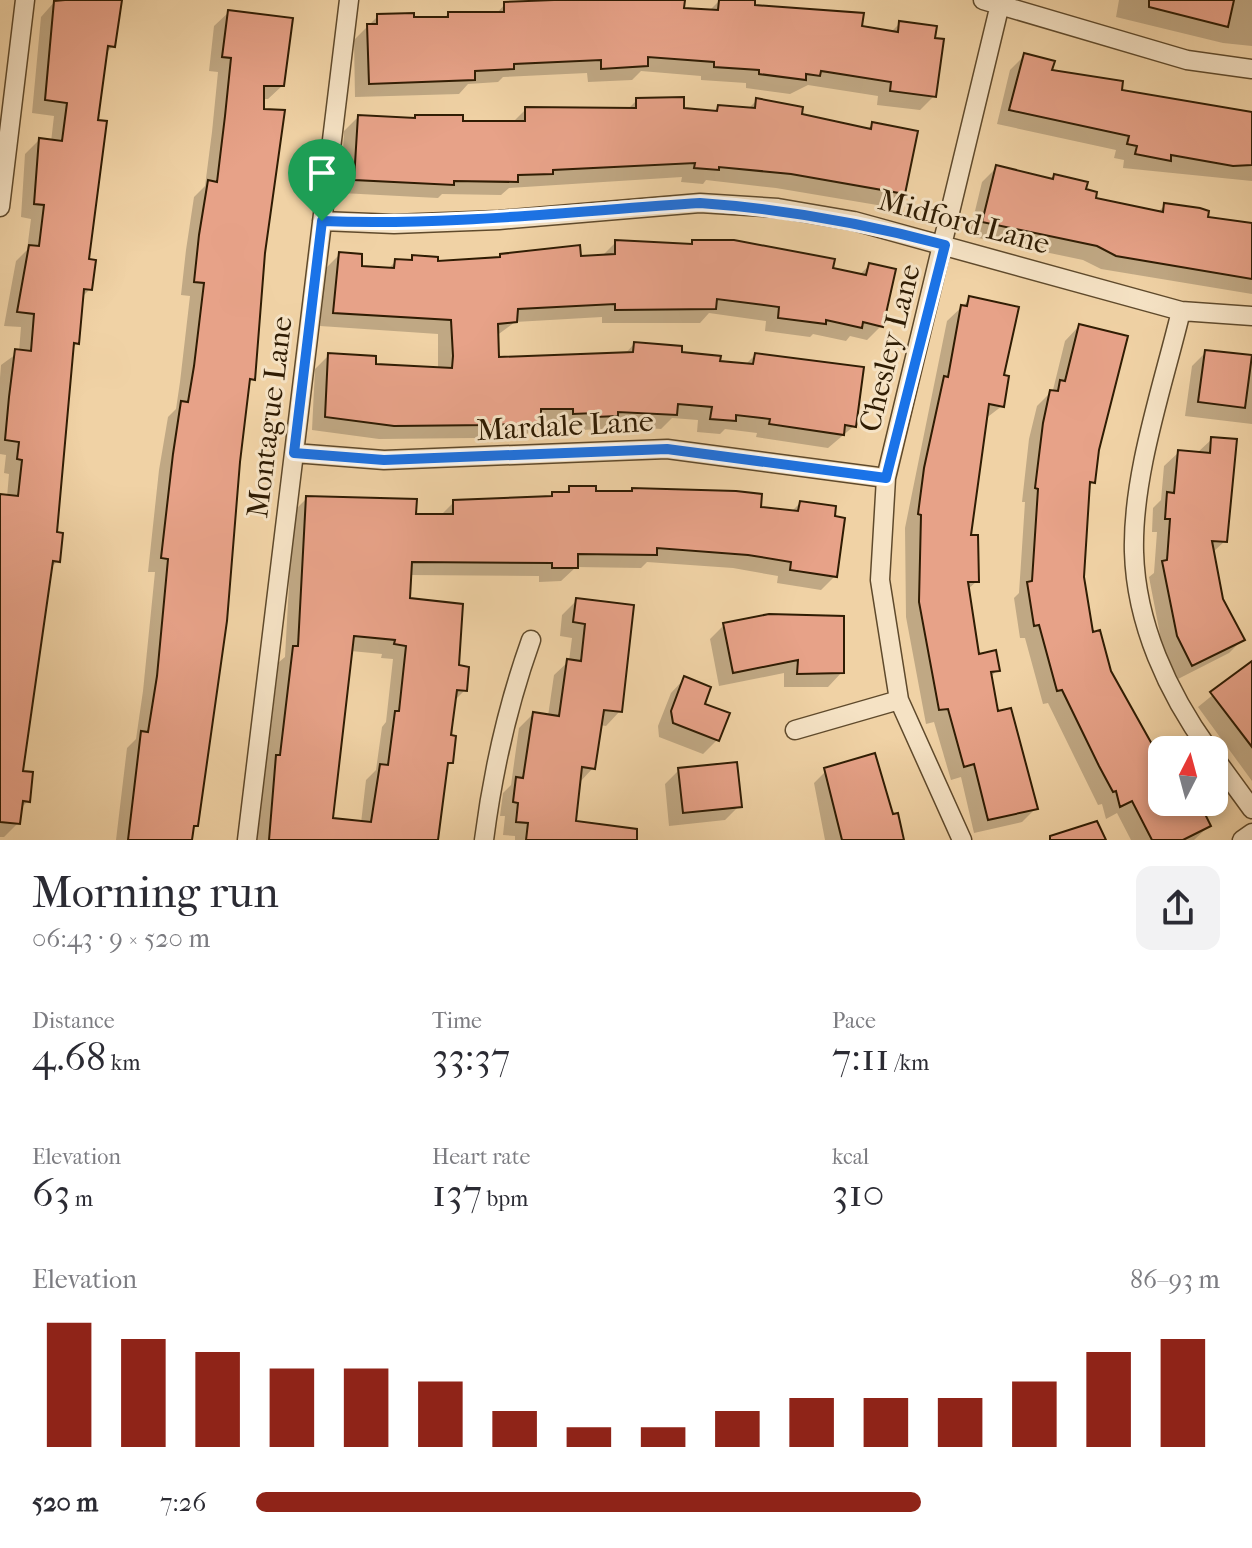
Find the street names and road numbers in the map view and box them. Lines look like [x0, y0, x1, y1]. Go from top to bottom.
street label: Midford Lane [874, 182, 1054, 262]
street label: Chesley Lane [852, 260, 928, 436]
street label: Montague Lane [240, 314, 300, 520]
street label: Mardale Lane [475, 404, 655, 448]

